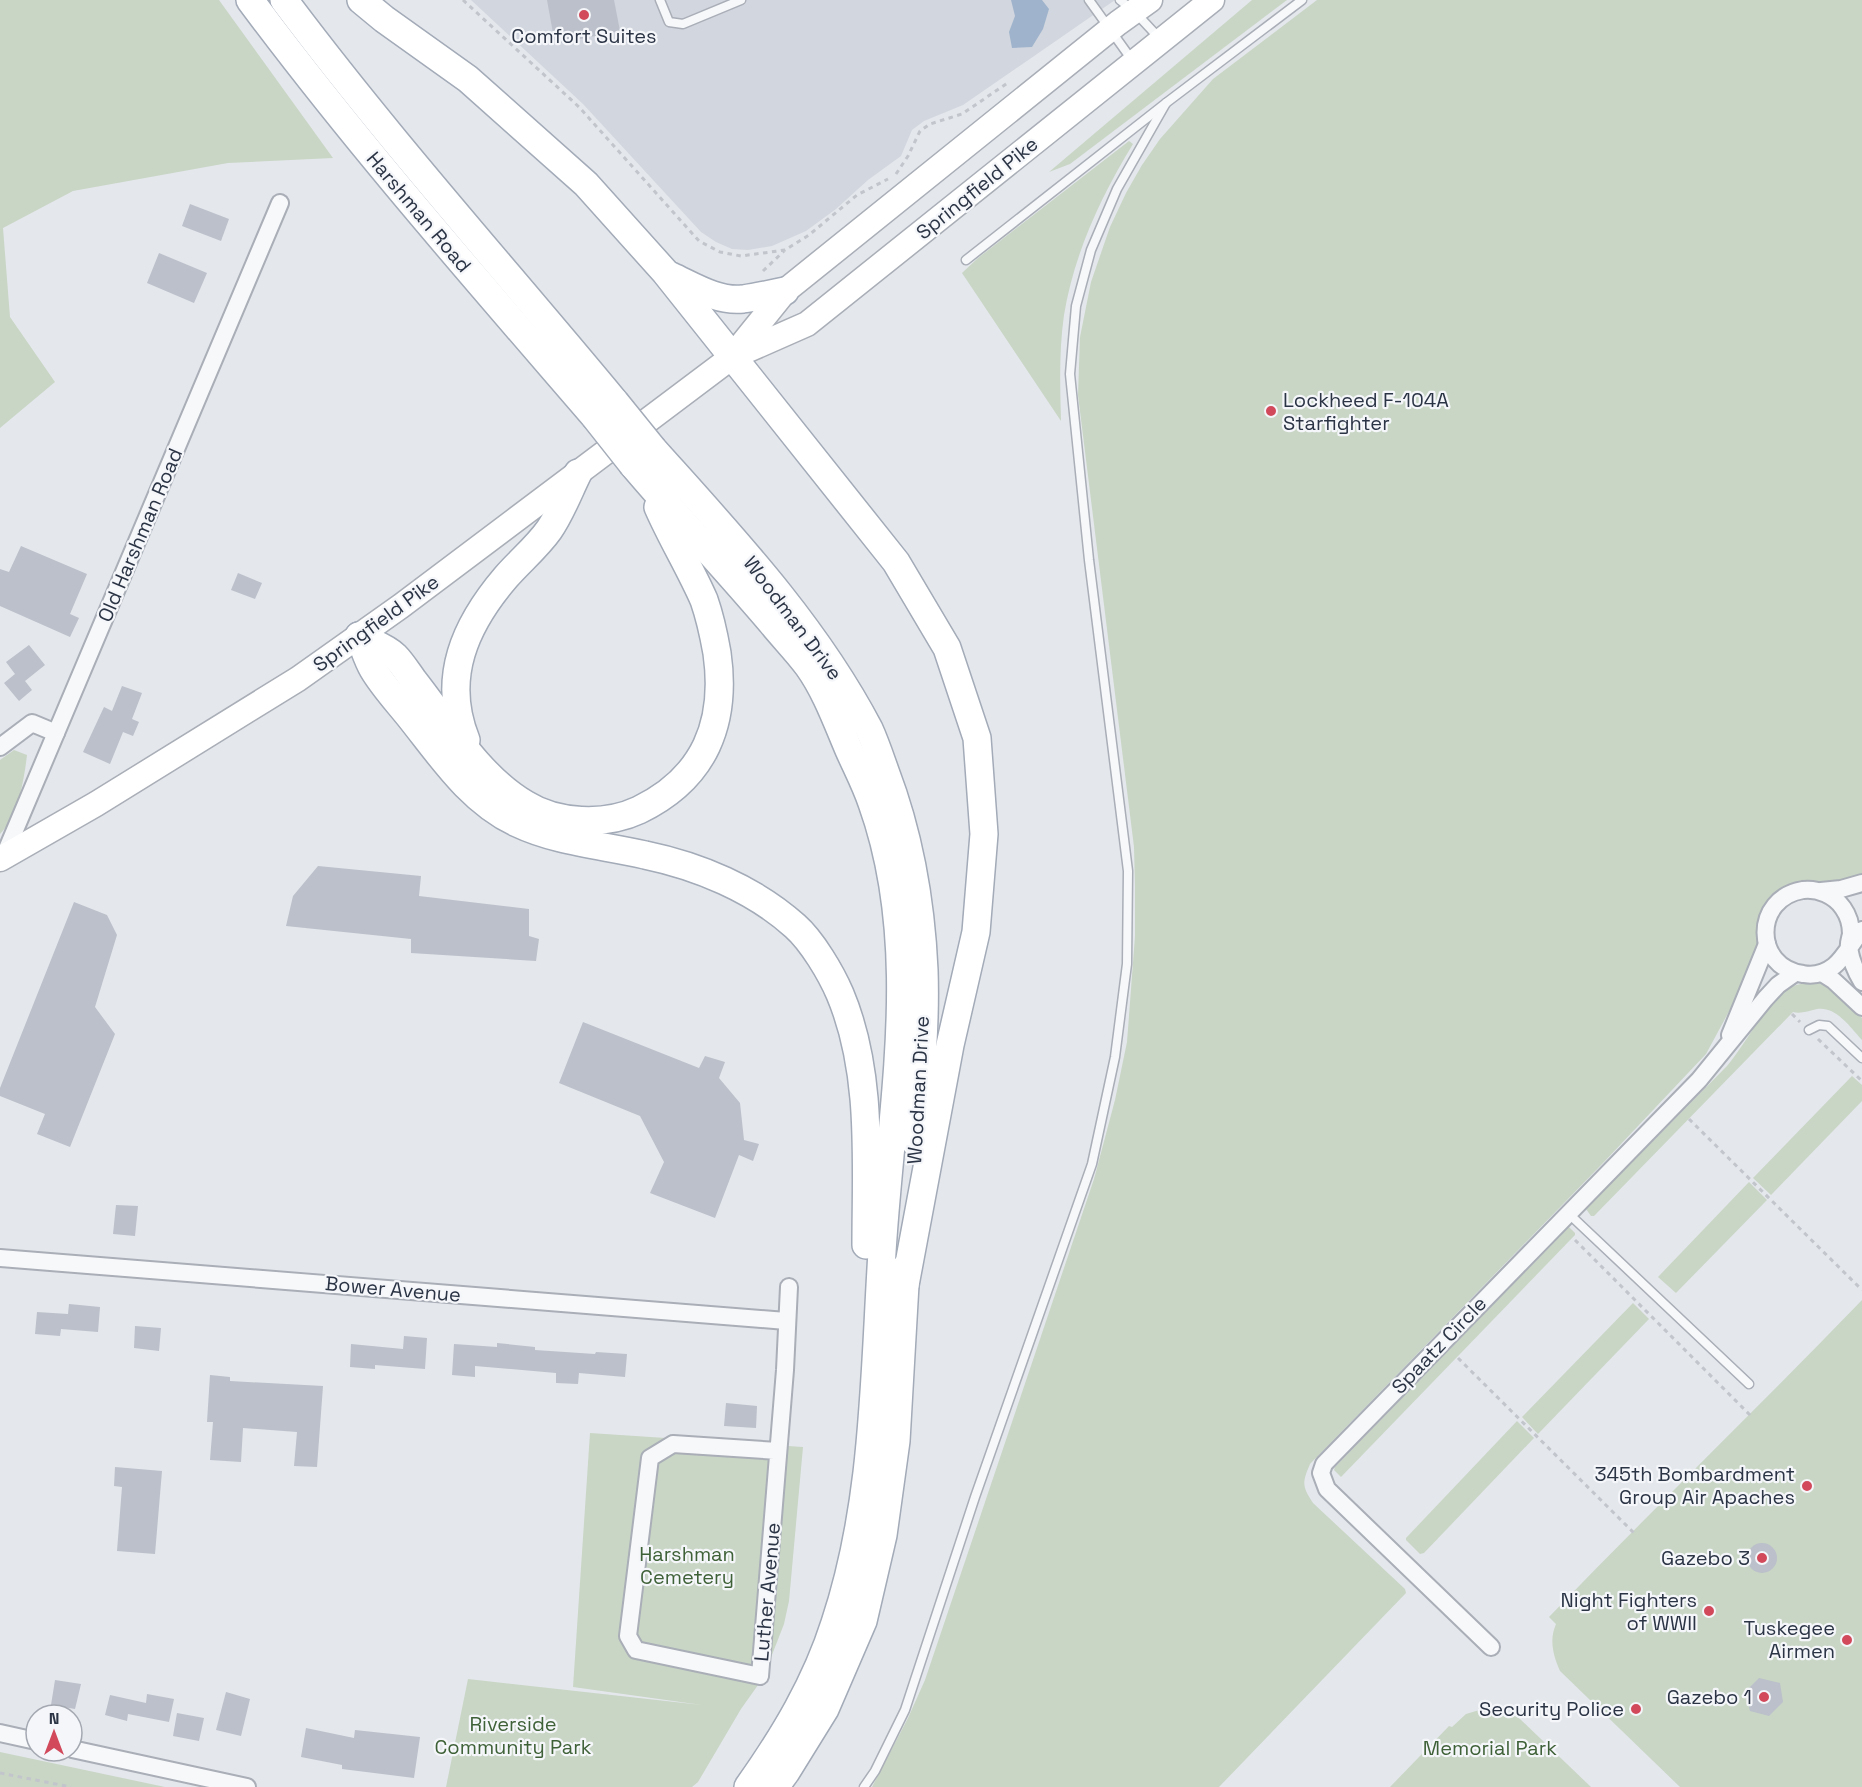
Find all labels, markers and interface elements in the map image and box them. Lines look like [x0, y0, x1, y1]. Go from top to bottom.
marker: Comfort Suites [577, 8, 591, 22]
place label: Comfort Suites [511, 23, 657, 49]
street label: Springfield Pike [911, 131, 1043, 245]
street label: Harshman Road [361, 146, 477, 278]
place label: Lockheed F-104A Starfighter [1283, 387, 1449, 436]
marker: Lockheed F-104A Starfighter [1264, 404, 1278, 418]
street label: Old Harshman Road [92, 444, 188, 626]
street label: Woodman Drive [738, 551, 848, 685]
street label: Springfield Pike [308, 568, 444, 678]
street label: Woodman Drive [901, 1015, 935, 1165]
street label: Bower Avenue [324, 1270, 462, 1308]
street label: Spaatz Circle [1386, 1291, 1492, 1399]
place label: 345th Bombardment Group Air Apaches [1594, 1461, 1795, 1510]
marker: 345th Bombardment Group Air Apaches [1800, 1479, 1814, 1493]
street label: Luther Avenue [748, 1521, 786, 1663]
park label: Harshman Cemetery [639, 1541, 735, 1590]
place label: Gazebo 3 [1661, 1545, 1750, 1571]
marker: Gazebo 3 [1755, 1551, 1769, 1565]
place label: Night Fighters of WWII [1561, 1587, 1697, 1636]
marker: Night Fighters of WWII [1702, 1604, 1716, 1618]
place label: Tuskegee Airmen [1743, 1615, 1835, 1664]
marker: Tuskegee Airmen [1840, 1633, 1854, 1647]
place label: Gazebo 1 [1667, 1684, 1752, 1710]
marker: Gazebo 1 [1757, 1690, 1771, 1704]
place label: Security Police [1479, 1696, 1624, 1722]
marker: Security Police [1629, 1702, 1643, 1716]
north arrow [24, 1703, 84, 1763]
text: N [49, 1708, 59, 1729]
park label: Riverside Community Park [434, 1711, 592, 1760]
park label: Memorial Park [1423, 1735, 1557, 1761]

